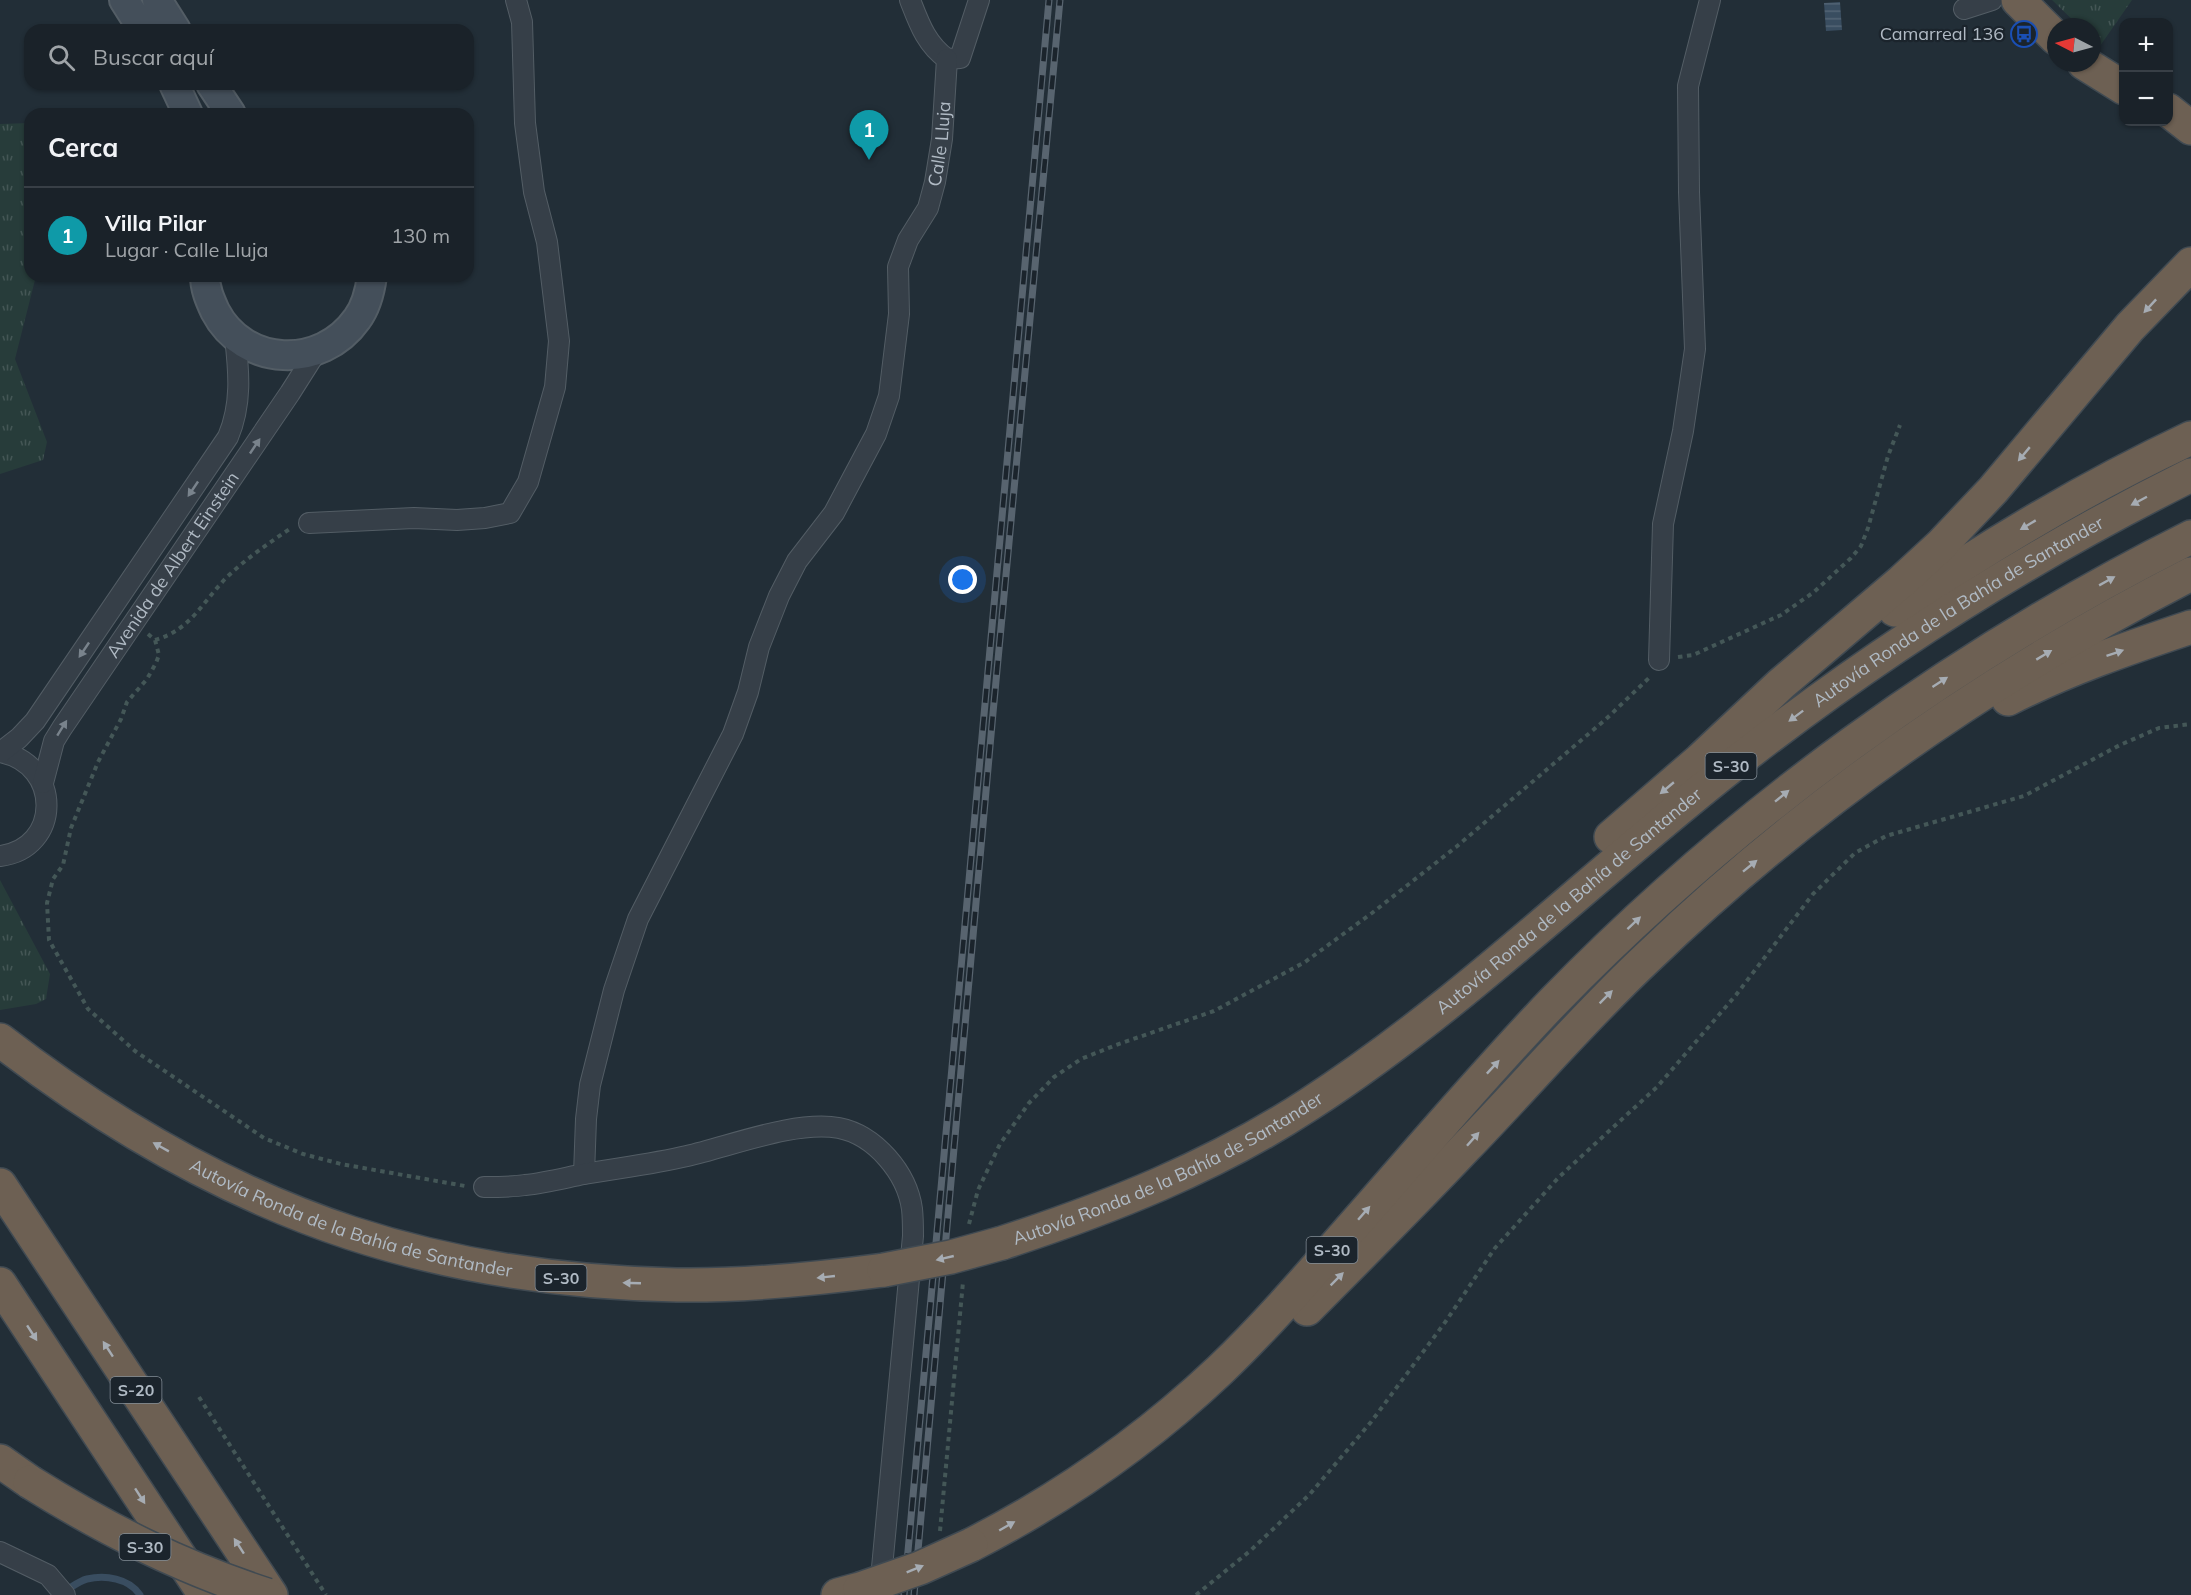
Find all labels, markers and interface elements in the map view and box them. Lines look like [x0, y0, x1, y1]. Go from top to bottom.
north arrow [2047, 18, 2101, 72]
map controls [2119, 18, 2173, 126]
button: + [2119, 18, 2173, 72]
bus stop icon: Camarreal 136 [2009, 19, 2039, 49]
place label: Camarreal 136 [1880, 22, 2004, 45]
search box [24, 24, 474, 90]
icon: search [45, 41, 78, 74]
text: Buscar aquí [93, 43, 214, 71]
button: − [2119, 72, 2173, 126]
street label: Calle Lluja [922, 101, 955, 188]
pin: 1 [850, 110, 888, 160]
text: Cerca [48, 131, 118, 164]
text: Villa Pilar [105, 209, 206, 237]
text: 1 [62, 223, 74, 248]
text: 130 m [391, 223, 450, 248]
text: Lugar · Calle Lluja [105, 237, 269, 262]
one-way arrow [2143, 298, 2157, 313]
one-way arrow [249, 437, 260, 454]
one-way arrow [2017, 446, 2030, 462]
street label: Avenida de Albert Einstein [101, 467, 244, 662]
one-way arrow [188, 480, 199, 497]
one-way arrow [2130, 496, 2147, 506]
street label: Autovía Ronda de la Bahía de Santander [1808, 511, 2108, 712]
one-way arrow [2020, 519, 2036, 530]
your location [948, 565, 977, 594]
one-way arrow [2099, 576, 2116, 586]
one-way arrow [79, 642, 90, 658]
one-way arrow [2106, 647, 2124, 657]
one-way arrow [2036, 650, 2052, 661]
one-way arrow [1932, 676, 1948, 688]
one-way arrow [1788, 710, 1804, 723]
one-way arrow [56, 720, 67, 736]
road number: S-30 [1706, 753, 1756, 779]
one-way arrow [1660, 781, 1675, 794]
street label: Autovía Ronda de la Bahía de Santander [1431, 782, 1706, 1019]
one-way arrow [1775, 790, 1790, 803]
one-way arrow [1743, 860, 1758, 873]
one-way arrow [1627, 916, 1642, 930]
one-way arrow [1599, 990, 1614, 1004]
one-way arrow [1486, 1060, 1499, 1075]
street label: Autovía Ronda de la Bahía de Santander [1010, 1086, 1327, 1250]
one-way arrow [1466, 1132, 1480, 1147]
one-way arrow [152, 1142, 169, 1152]
street label: Autovía Ronda de la Bahía de Santander [186, 1153, 514, 1282]
one-way arrow [1357, 1206, 1371, 1221]
road number: S-30 [1306, 1237, 1358, 1263]
one-way arrow [936, 1254, 955, 1263]
road number: S-30 [536, 1265, 586, 1291]
one-way arrow [817, 1272, 836, 1282]
one-way arrow [1330, 1272, 1344, 1286]
one-way arrow [622, 1278, 641, 1287]
one-way arrow [26, 1325, 38, 1341]
one-way arrow [102, 1341, 114, 1357]
road number: S-20 [110, 1377, 162, 1403]
one-way arrow [134, 1488, 145, 1504]
one-way arrow [999, 1520, 1015, 1531]
road number: S-30 [120, 1534, 170, 1560]
one-way arrow [234, 1538, 245, 1554]
one-way arrow [907, 1564, 925, 1574]

